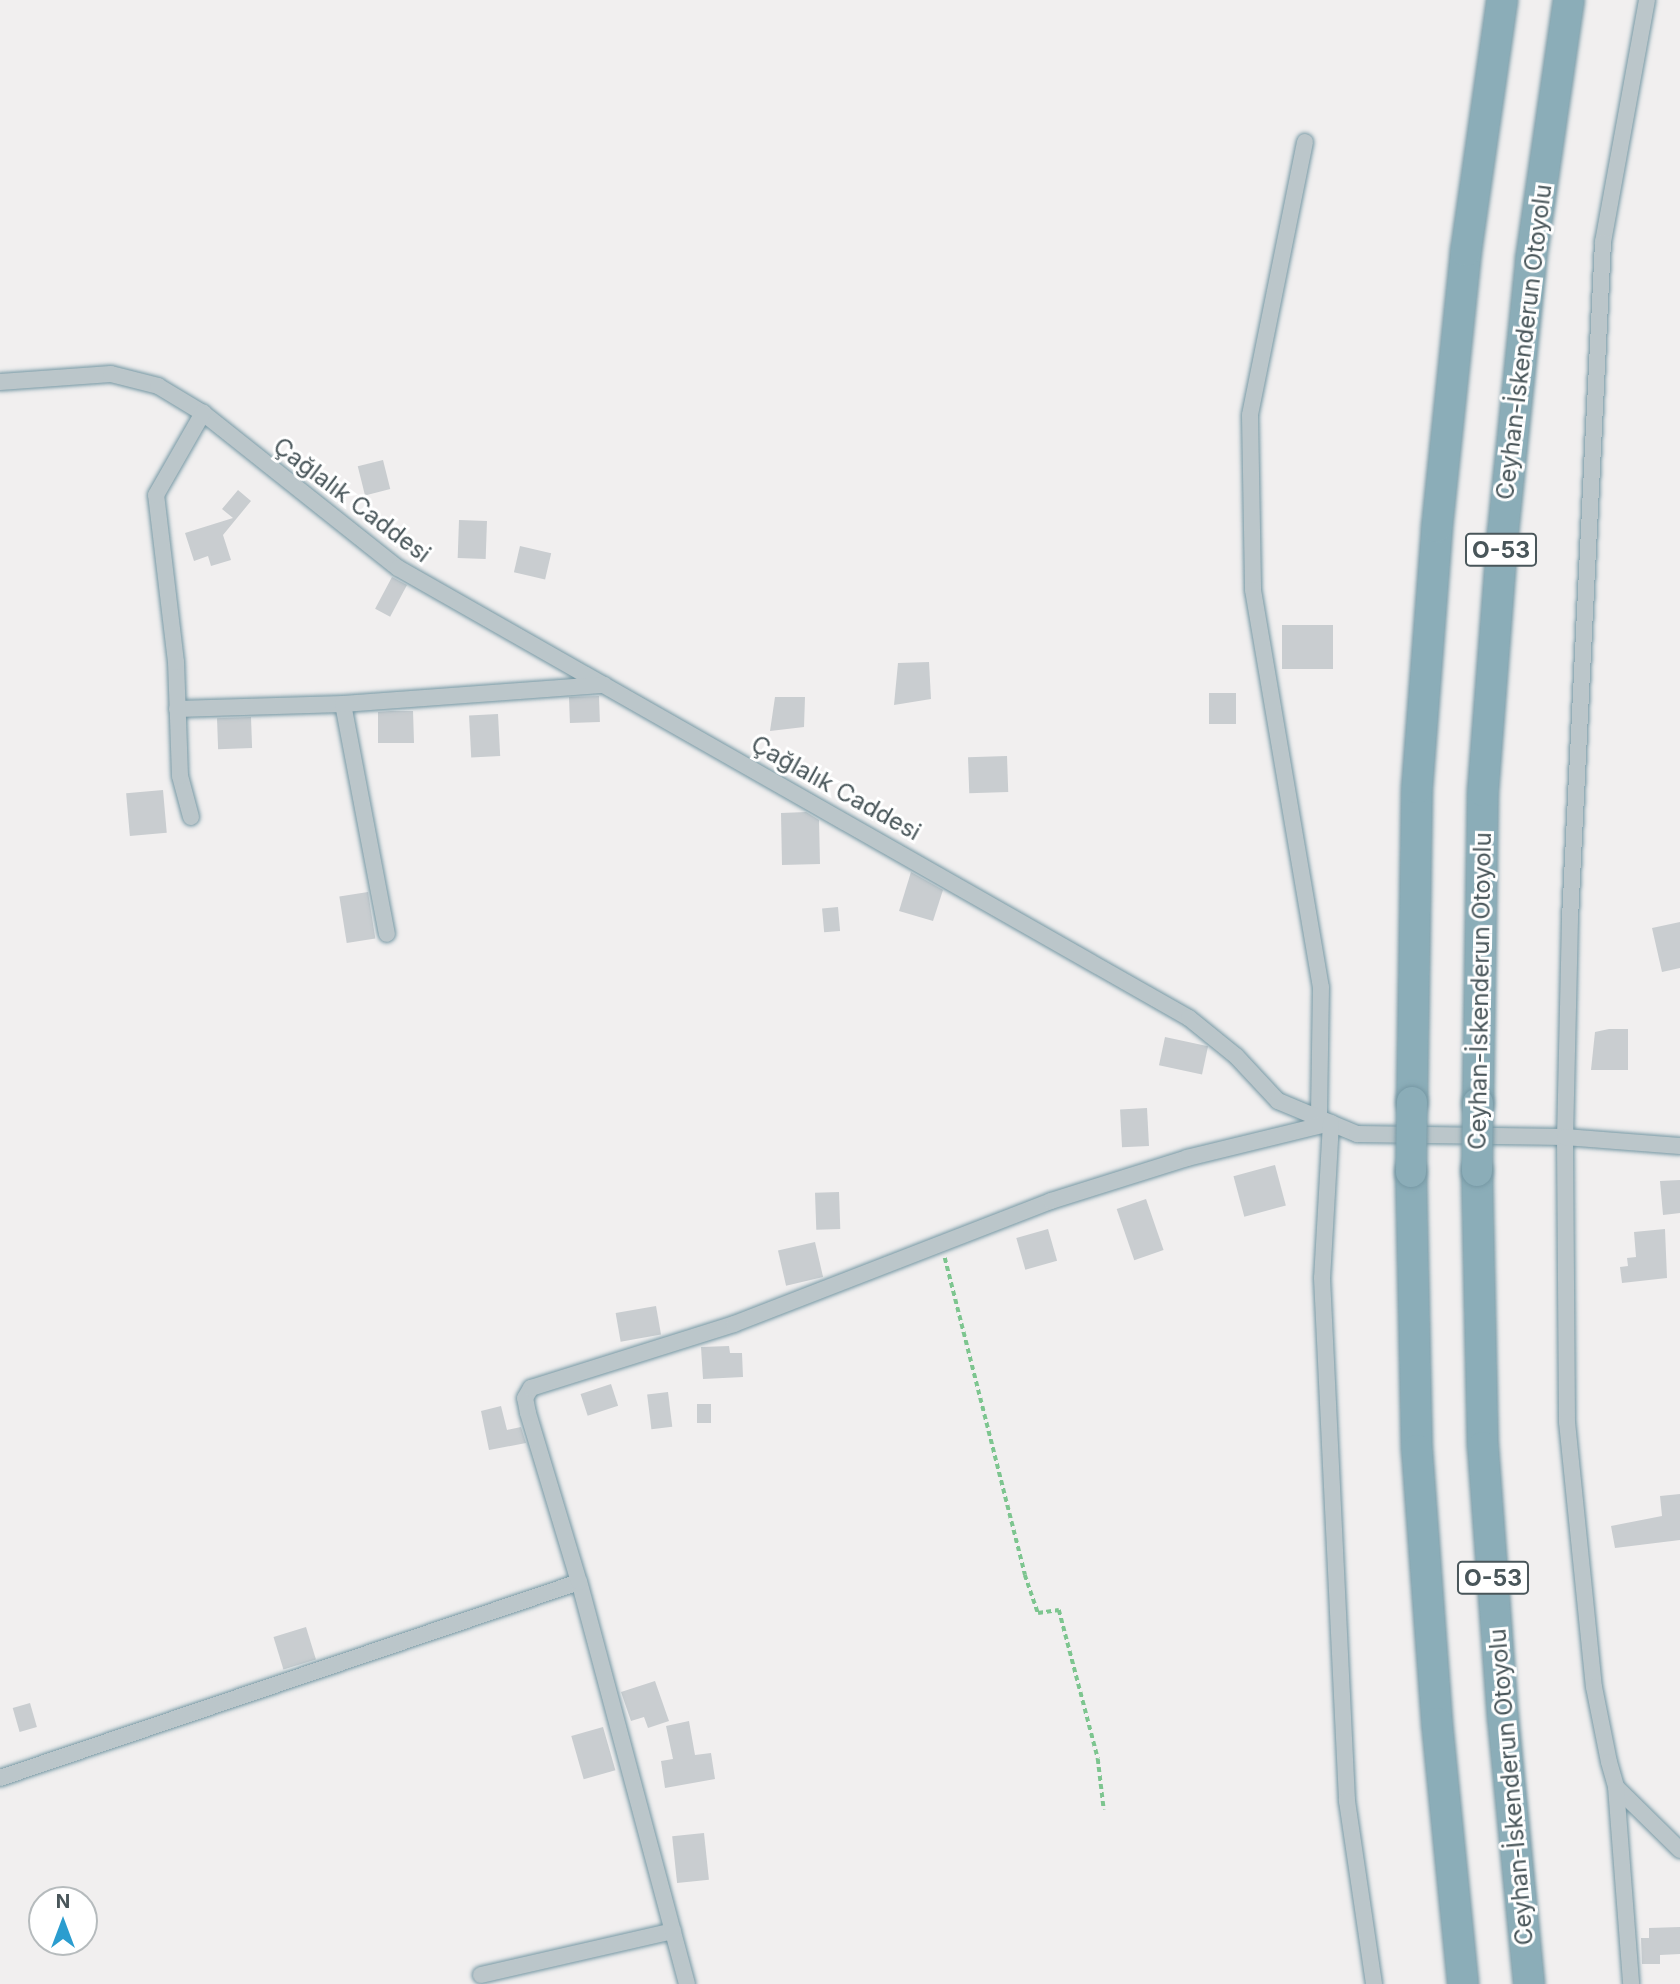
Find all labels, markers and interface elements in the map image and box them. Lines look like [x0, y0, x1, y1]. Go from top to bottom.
street label: Ceyhan-İskenderun Otoyolu [1490, 183, 1558, 501]
street label: Çağlalık Caddesi [268, 431, 436, 569]
road number: O-53 [1464, 530, 1538, 570]
street label: Çağlalık Caddesi [746, 729, 926, 847]
street label: Ceyhan-İskenderun Otoyolu [1463, 832, 1497, 1150]
road number: O-53 [1456, 1558, 1530, 1597]
street label: Ceyhan-İskenderun Otoyolu [1483, 1628, 1539, 1946]
north arrow [28, 1886, 98, 1956]
text: N [56, 1890, 70, 1913]

